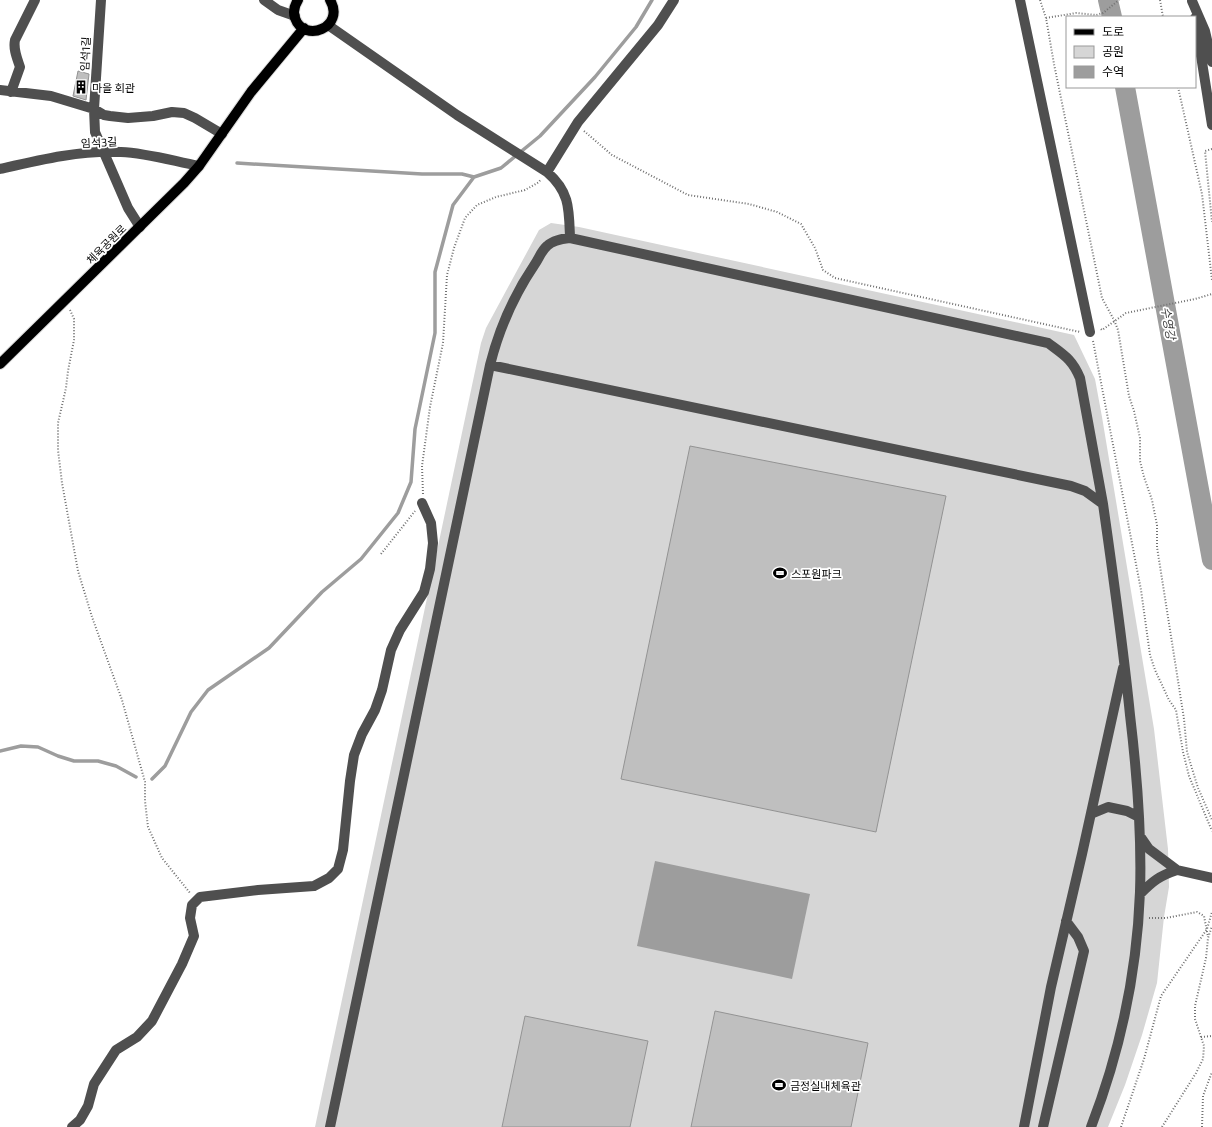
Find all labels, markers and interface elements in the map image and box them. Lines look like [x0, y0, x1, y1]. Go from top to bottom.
legend [1066, 16, 1196, 88]
text: 도로 [1102, 24, 1124, 38]
street label: 임석1길 [78, 36, 92, 72]
text: 공원 [1102, 44, 1124, 58]
text: 수역 [1102, 64, 1124, 78]
building icon: 마을 회관 [73, 79, 89, 95]
place label: 마을 회관 [92, 81, 135, 94]
street label: 임석3길 [80, 135, 118, 149]
street label: 체육공원로 [84, 222, 128, 266]
water label: 수영강 [1159, 305, 1179, 342]
sports icon: 스포원파크 [772, 565, 788, 581]
place label: 스포원파크 [791, 567, 842, 580]
sports icon: 금정실내체육관 [771, 1077, 787, 1093]
place label: 금정실내체육관 [790, 1079, 861, 1092]

